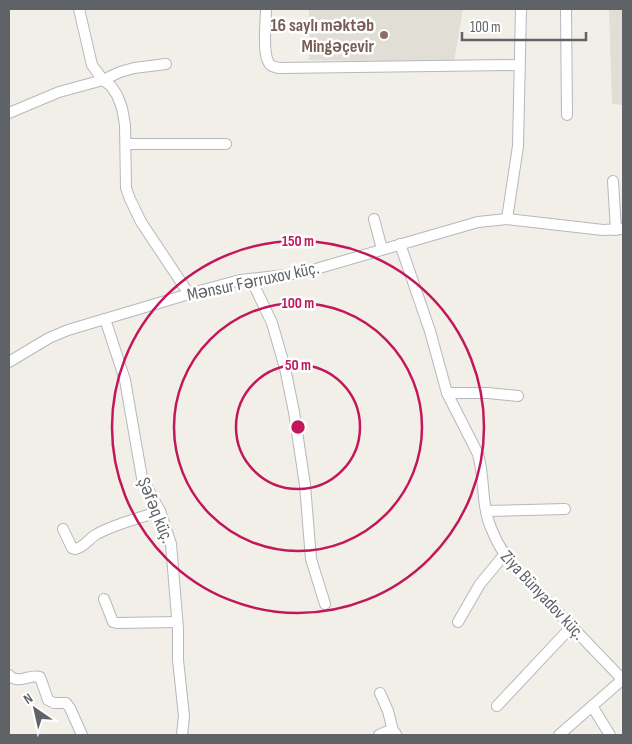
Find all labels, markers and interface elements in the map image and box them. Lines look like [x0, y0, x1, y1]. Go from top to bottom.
scale bar [462, 10, 586, 42]
place label: 16 saylı məktəb Mingəçevir [271, 15, 374, 57]
text: 100 m [470, 18, 501, 37]
marker: 16 saylı məktəb Mingəçevir [378, 29, 390, 41]
text: 150 m [282, 232, 314, 251]
street label: Mənsur Fərruxov küç. [185, 257, 321, 306]
text: 100 m [282, 294, 314, 313]
text: 50 m [285, 356, 311, 375]
centre of rings [289, 418, 307, 436]
street label: Şəfəq küç. [133, 474, 178, 546]
street label: Ziya Bünyadov küç. [496, 546, 589, 644]
north arrow [10, 684, 60, 734]
text: N [20, 689, 36, 708]

